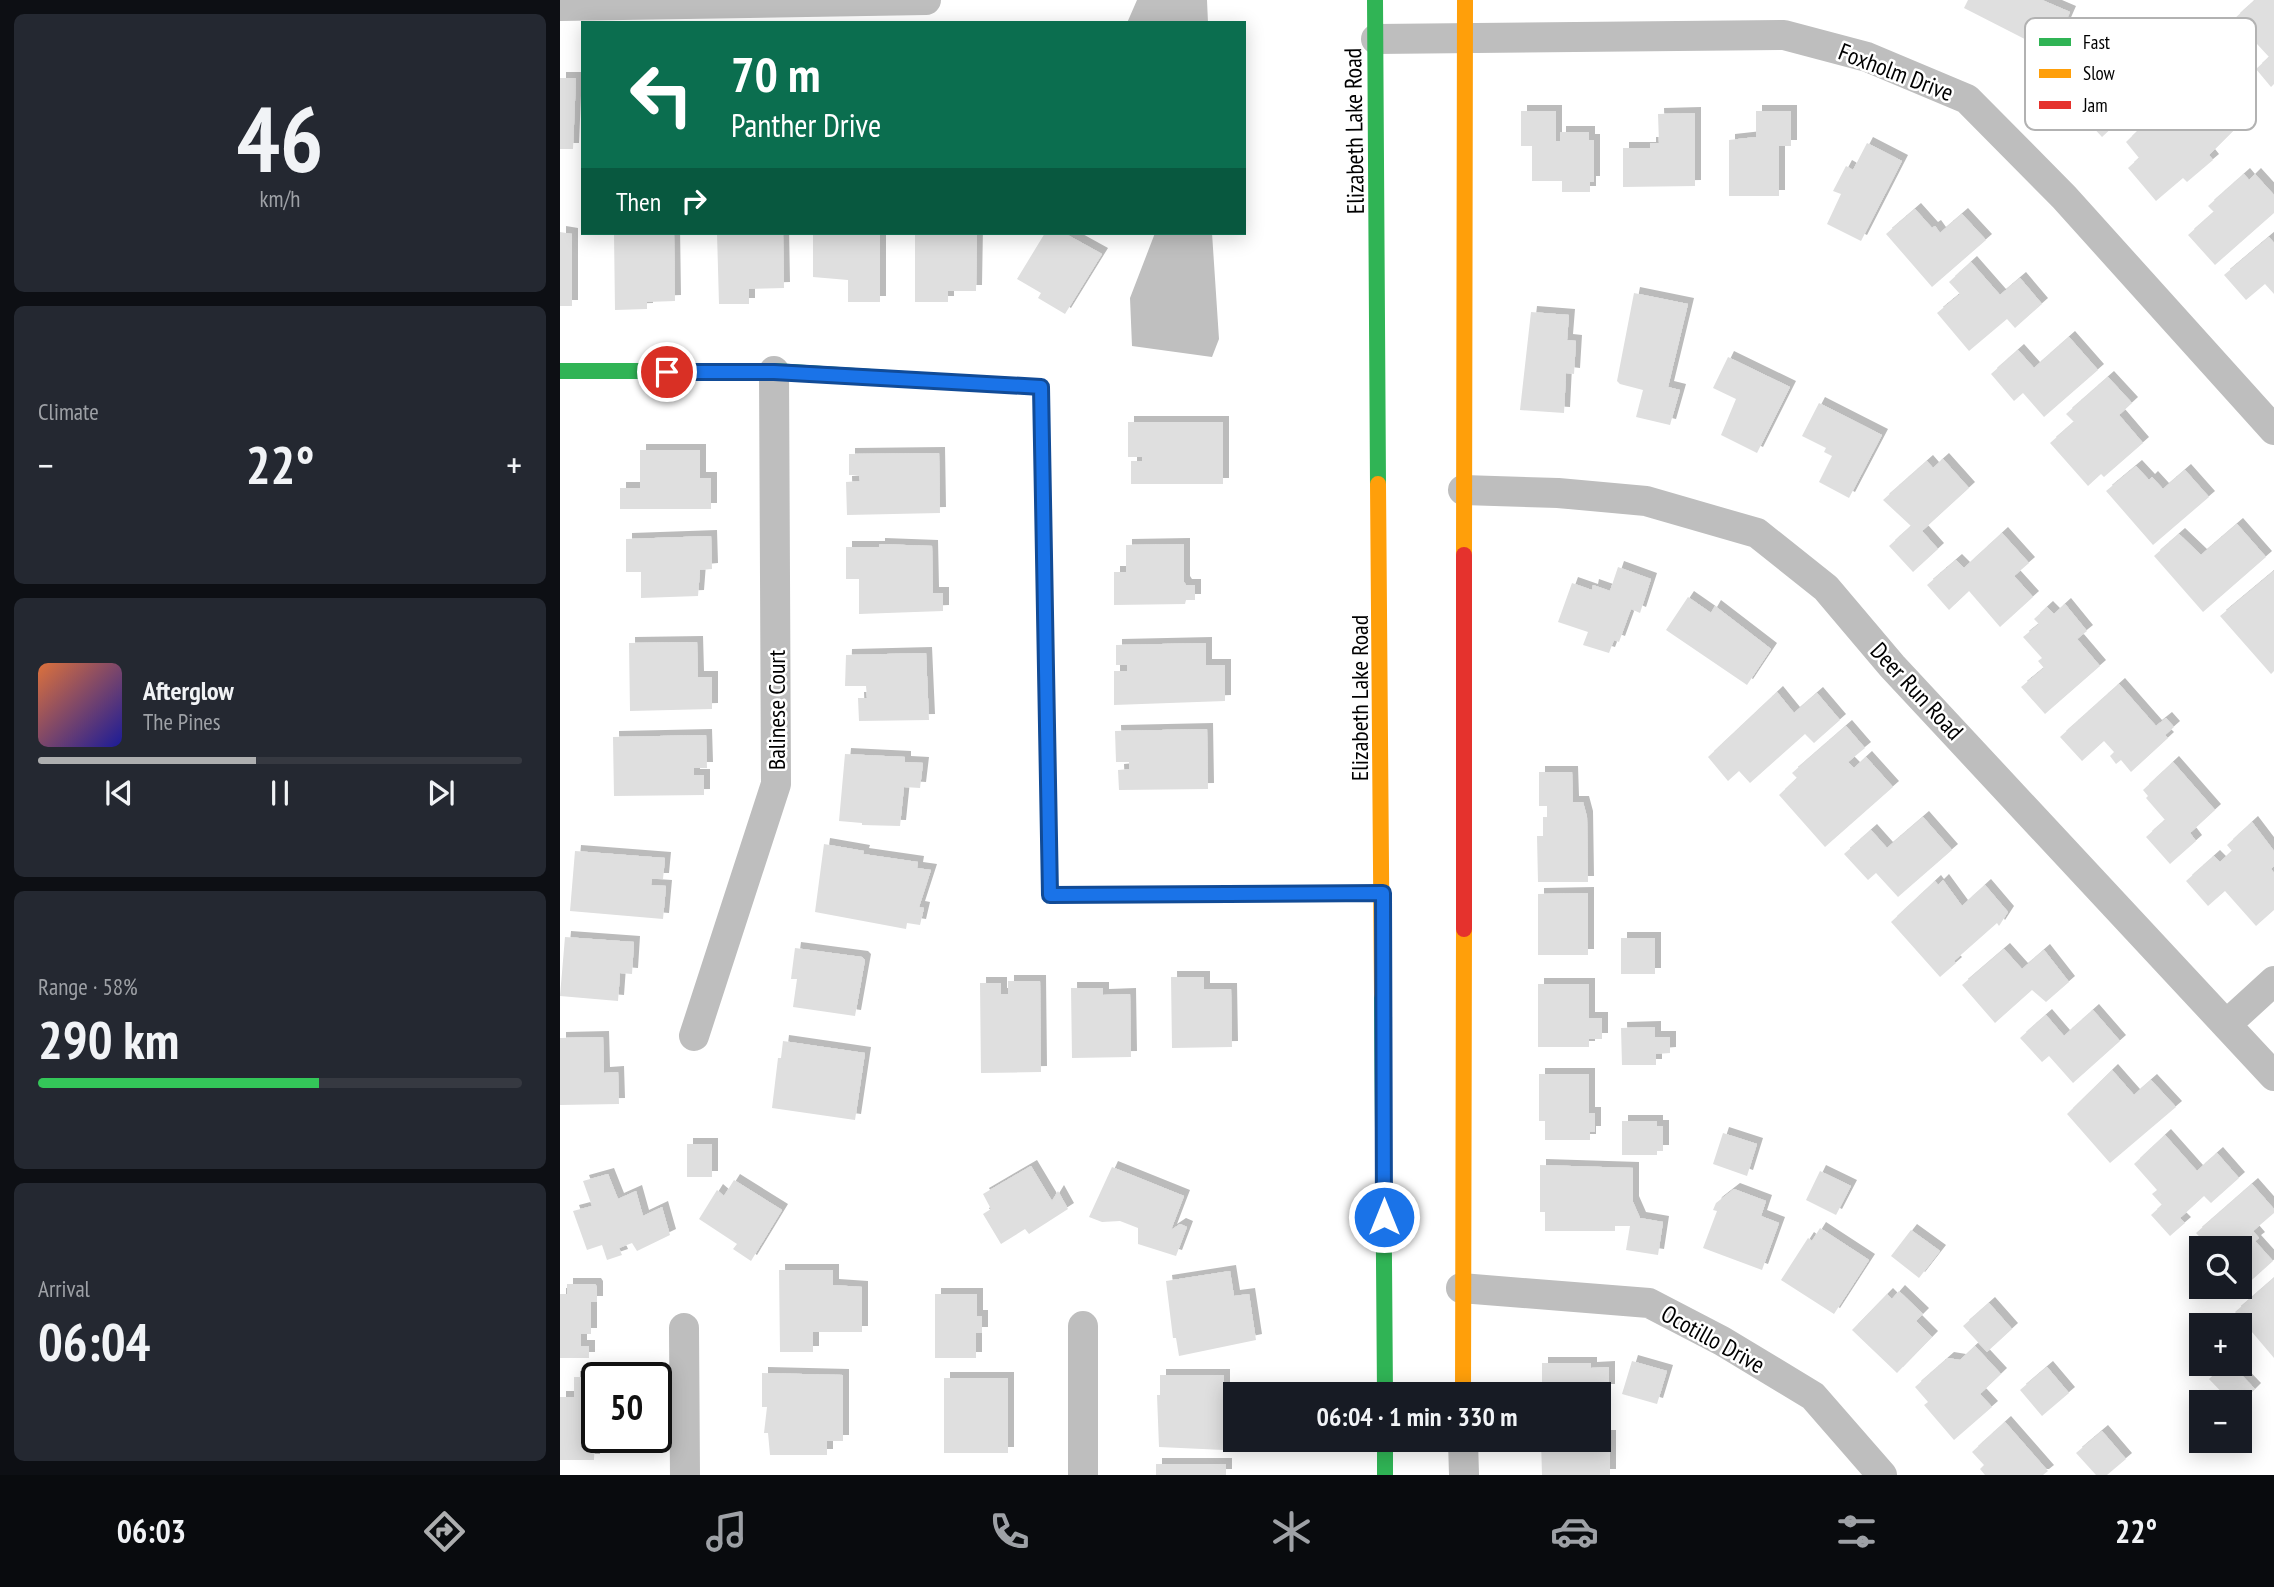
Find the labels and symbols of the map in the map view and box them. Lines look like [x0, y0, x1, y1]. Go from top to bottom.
legend [2025, 18, 2256, 130]
text: Fast [2083, 30, 2111, 54]
street label: Foxholm Drive [1834, 36, 1958, 108]
street label: Elizabeth Lake Road [1337, 48, 1371, 214]
text: Slow [2083, 61, 2116, 85]
text: Jam [2082, 93, 2108, 117]
pin [637, 342, 697, 402]
street label: Elizabeth Lake Road [1344, 615, 1375, 781]
street label: Deer Run Road [1864, 636, 1970, 746]
street label: Balinese Court [761, 650, 792, 770]
position arrow [1347, 1180, 1421, 1254]
street label: Ocotillo Drive [1656, 1298, 1770, 1380]
speed limit sign: 50 [581, 1362, 672, 1453]

